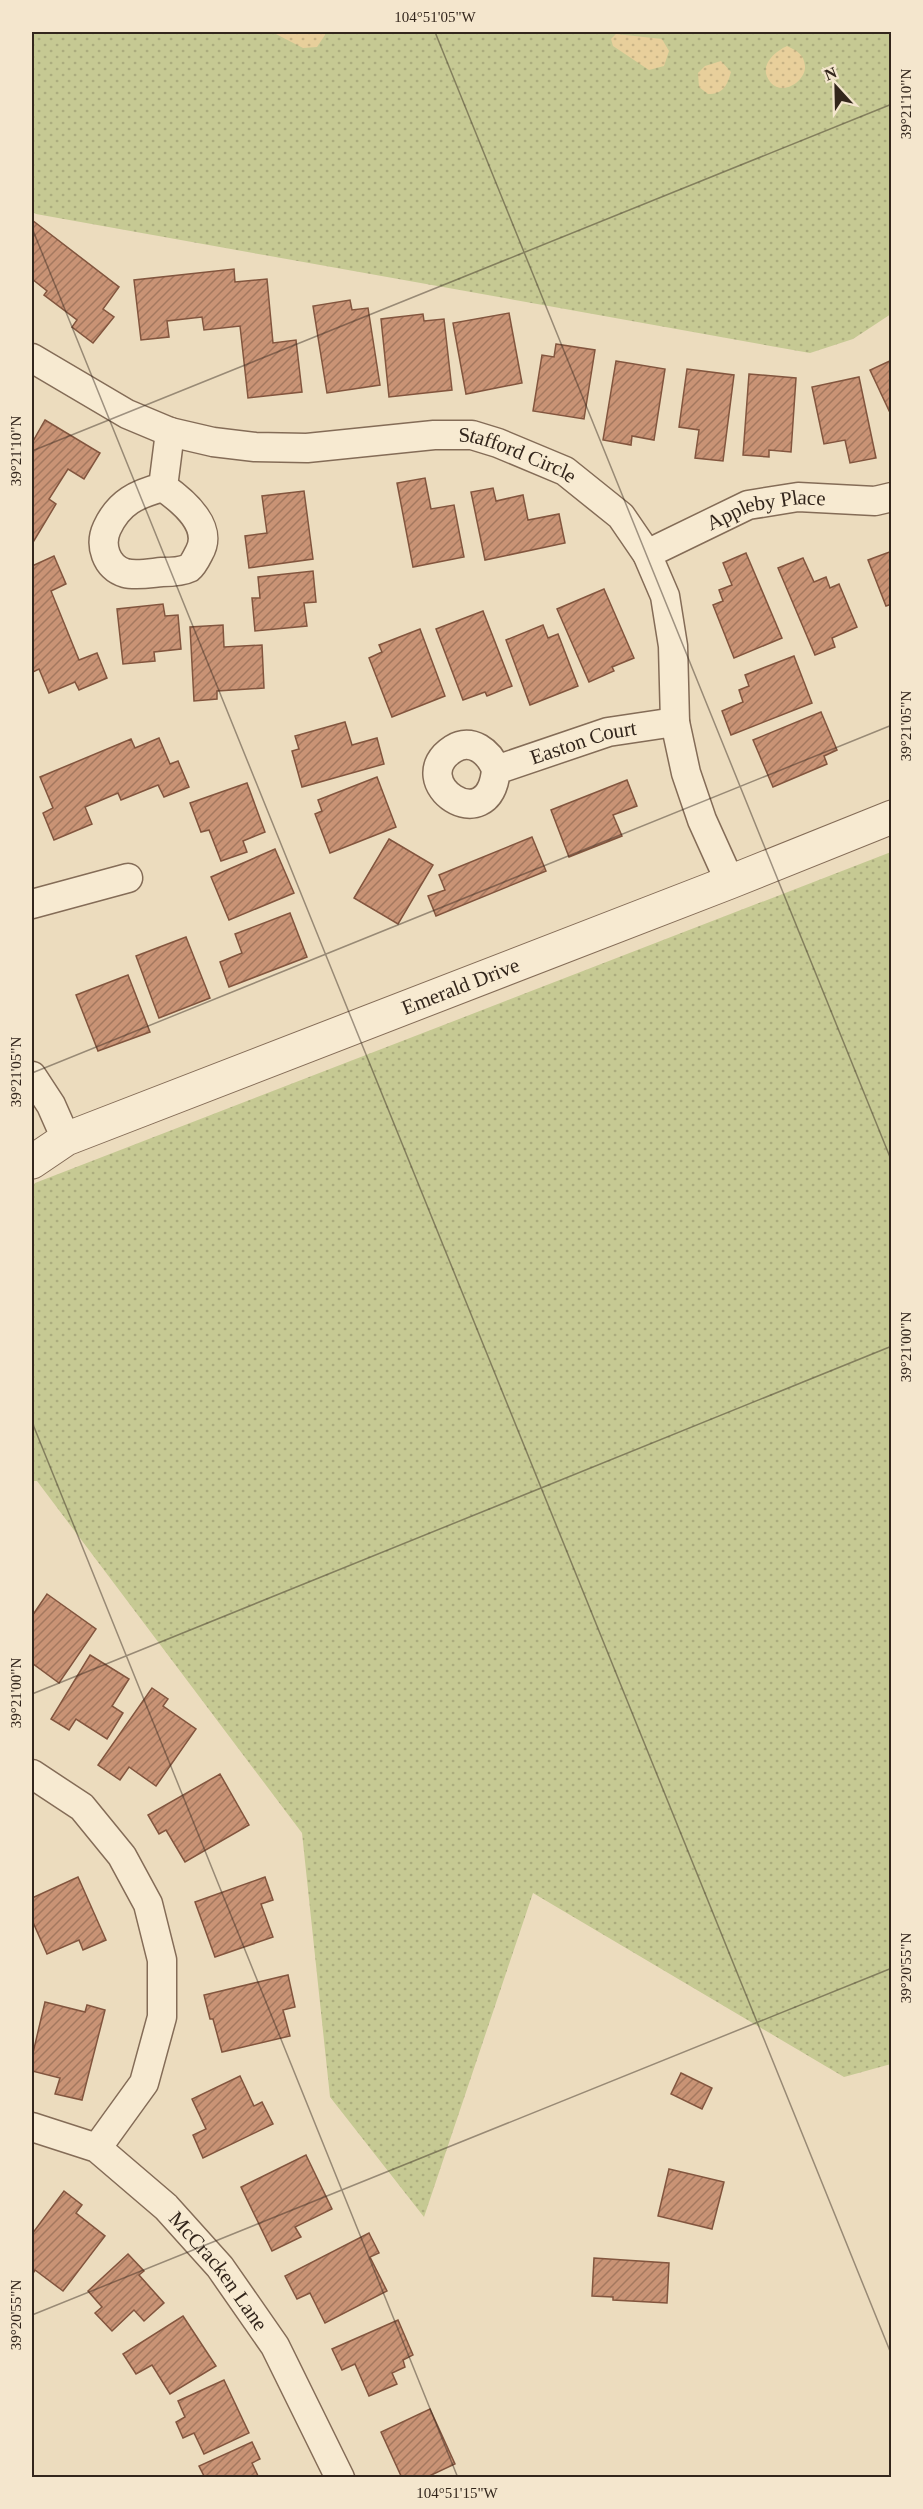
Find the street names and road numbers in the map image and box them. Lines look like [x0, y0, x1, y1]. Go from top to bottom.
street label: Stafford Circle [458, 423, 582, 488]
street label: Appleby Place [702, 485, 826, 535]
street label: Easton Court [527, 716, 638, 770]
street label: Emerald Drive [398, 953, 523, 1020]
street label: McCracken Lane [164, 2207, 273, 2335]

